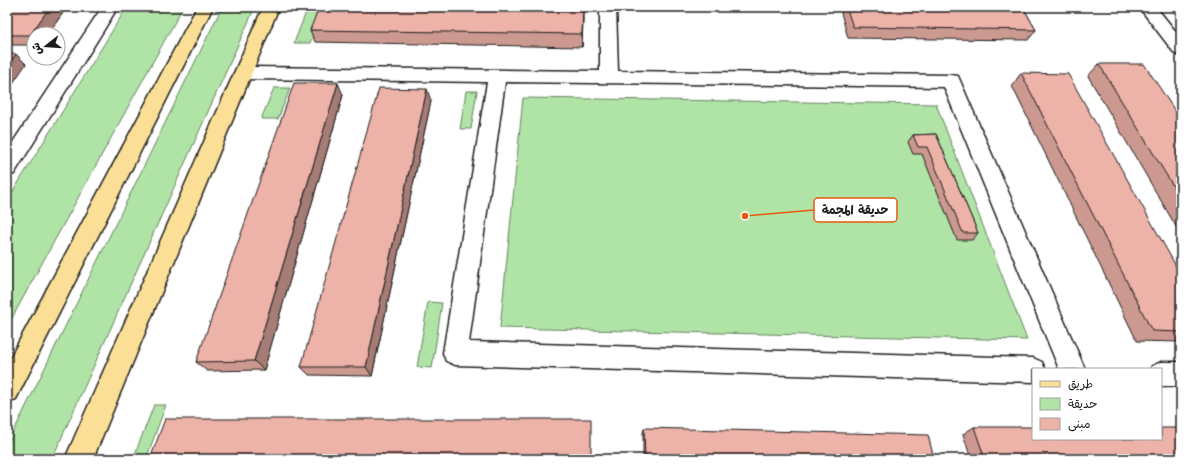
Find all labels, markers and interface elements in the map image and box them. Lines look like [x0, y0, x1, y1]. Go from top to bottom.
north arrow [26, 26, 66, 66]
text: ش [27, 41, 45, 57]
callout: حديقة المجمة [814, 198, 897, 222]
text: حديقة المجمة [822, 201, 888, 217]
legend [1032, 368, 1162, 440]
text: طريق [1068, 375, 1093, 391]
text: حديقة [1068, 395, 1097, 411]
text: مبنى [1068, 415, 1091, 432]

